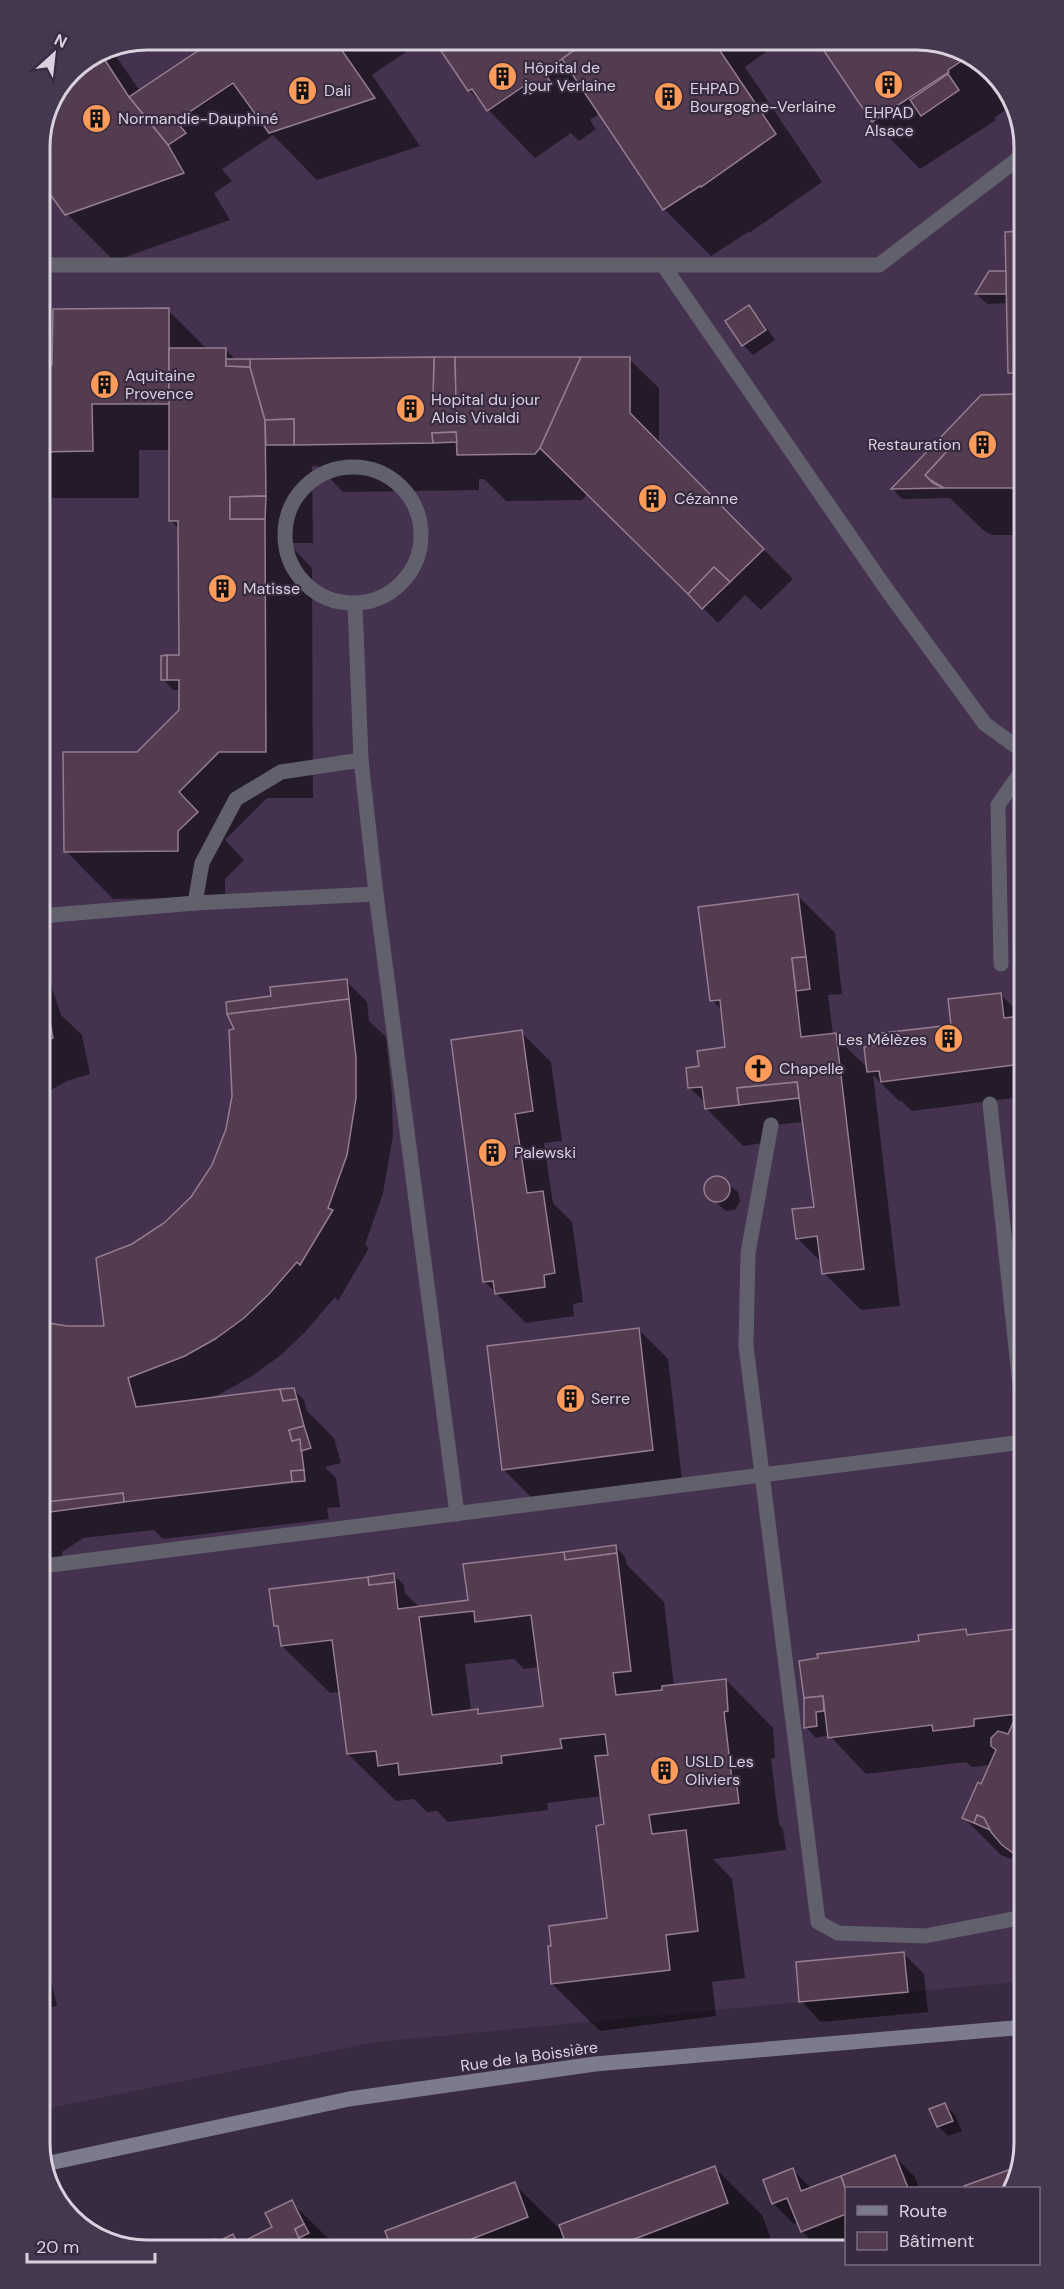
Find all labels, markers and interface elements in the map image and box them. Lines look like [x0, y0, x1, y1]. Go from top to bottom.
north arrow [24, 24, 84, 84]
text: N [51, 29, 71, 53]
place label: Hôpital de jour Verlaine [523, 57, 616, 96]
building icon: Hôpital de jour Verlaine [487, 60, 519, 92]
building icon: EHPAD Alsace [873, 68, 905, 100]
building icon: Dali [287, 74, 319, 106]
place label: EHPAD Bourgogne-Verlaine [690, 78, 836, 117]
place label: Dali [324, 80, 351, 101]
building icon: EHPAD Bourgogne-Verlaine [653, 81, 685, 113]
building icon: Normandie-Dauphiné [81, 102, 113, 134]
place label: EHPAD Alsace [864, 102, 914, 141]
place label: Normandie-Dauphiné [118, 108, 278, 129]
place label: Aquitaine Provence [125, 365, 195, 404]
building icon: Aquitaine Provence [88, 368, 120, 400]
place label: Hopital du jour Alois Vivaldi [431, 389, 540, 428]
building icon: Hopital du jour Alois Vivaldi [394, 392, 426, 424]
building icon: Restauration [966, 428, 998, 460]
place label: Restauration [868, 434, 961, 455]
building icon: Cézanne [637, 482, 669, 514]
place label: Cézanne [674, 488, 738, 509]
building icon: Matisse [206, 572, 238, 604]
place label: Matisse [243, 578, 300, 599]
building icon: Les Mélèzes [932, 1023, 964, 1055]
place label: Les Mélèzes [838, 1029, 927, 1050]
church icon: Chapelle [742, 1052, 774, 1084]
place label: Chapelle [779, 1058, 844, 1079]
building icon: Palewski [477, 1136, 509, 1168]
place label: Palewski [514, 1142, 576, 1163]
building icon: Serre [554, 1382, 586, 1414]
place label: Serre [591, 1388, 630, 1409]
place label: USLD Les Oliviers [685, 1751, 754, 1790]
building icon: USLD Les Oliviers [648, 1754, 680, 1786]
street label: Rue de la Boissière [459, 2036, 599, 2077]
legend [845, 2187, 1040, 2265]
text: Route [899, 2199, 947, 2223]
scale bar [27, 2226, 154, 2264]
text: Bâtiment [899, 2229, 974, 2253]
text: 20 m [36, 2235, 79, 2259]

